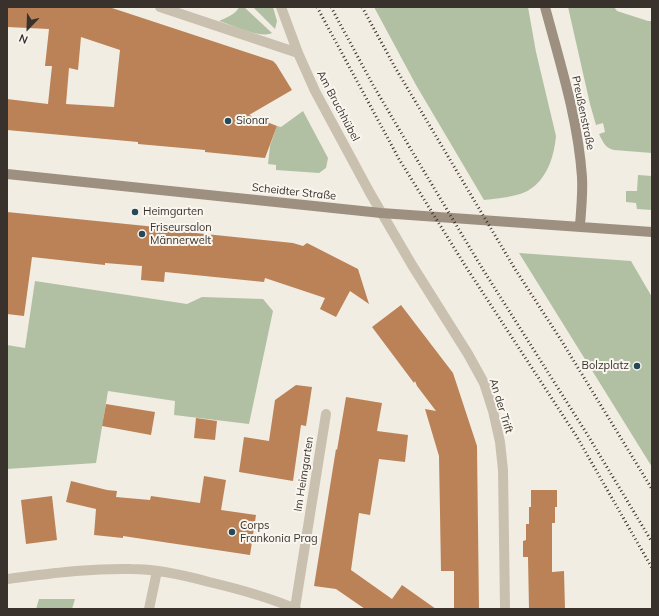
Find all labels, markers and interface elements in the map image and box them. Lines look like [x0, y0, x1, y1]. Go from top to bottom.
north arrow [8, 8, 48, 48]
text: N [17, 31, 30, 47]
street label: Am Bruchhübel [314, 68, 362, 144]
street label: Preußenstraße [569, 75, 597, 151]
place label: Sionar [236, 114, 269, 128]
marker: Sionar [223, 116, 233, 126]
street label: Scheidter Straße [251, 181, 337, 203]
place label: Heimgarten [143, 205, 203, 219]
marker: Heimgarten [130, 207, 140, 217]
place label: Friseursalon Männerwelt [150, 221, 212, 247]
marker: Friseursalon Männerwelt [137, 229, 147, 239]
place label: Bolzplatz [582, 359, 629, 373]
marker: Bolzplatz [632, 361, 642, 371]
street label: An der Trift [486, 377, 516, 435]
street label: Im Heimgarten [292, 436, 316, 512]
place label: Corps Frankonia Prag [240, 519, 318, 545]
marker: Corps Frankonia Prag [227, 527, 237, 537]

